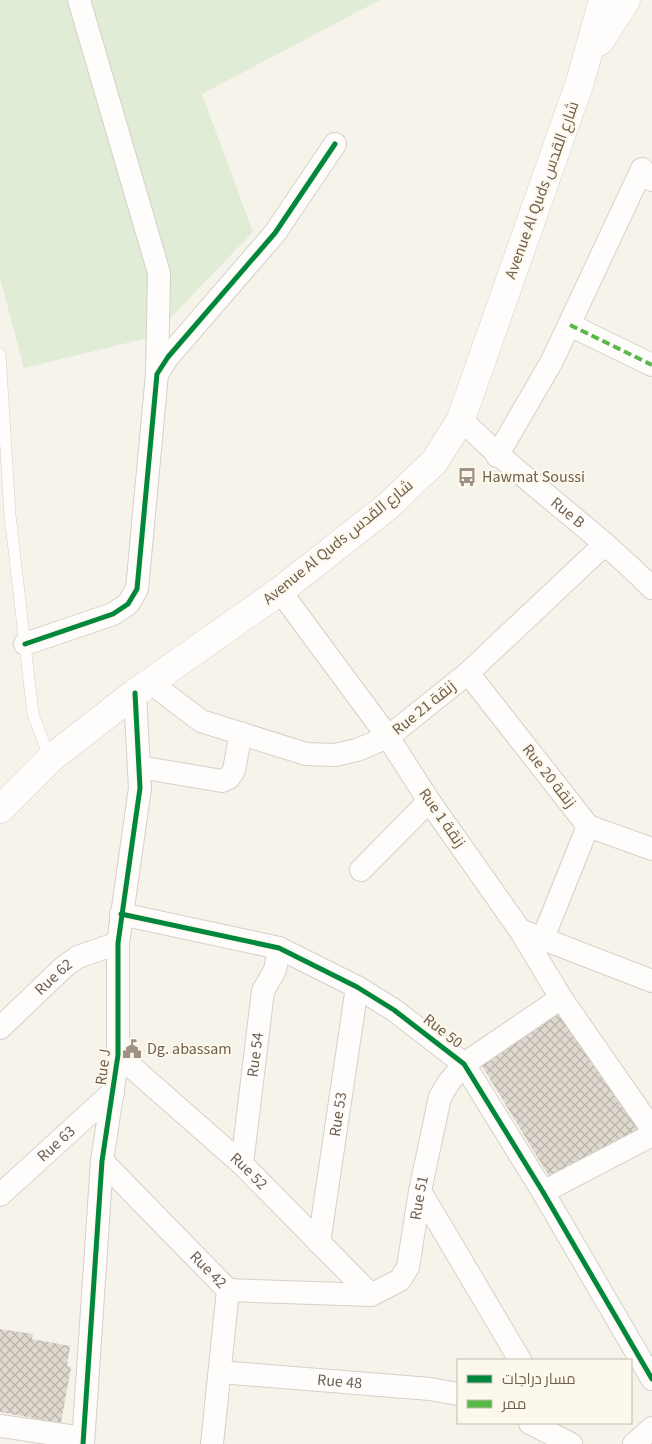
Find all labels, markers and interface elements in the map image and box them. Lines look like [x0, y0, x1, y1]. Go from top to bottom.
street label: Avenue Al Quds شارع القدس [500, 98, 584, 282]
bus stop icon: Hawmat Soussi [456, 466, 478, 488]
place label: Hawmat Soussi [482, 466, 585, 488]
street label: Avenue Al Quds شارع القدس [258, 474, 418, 610]
street label: Rue B [546, 492, 589, 533]
street label: Rue 21 زنقة [388, 676, 460, 740]
street label: Rue 20 زنقة [517, 739, 581, 813]
street label: Rue 1 زنقة [413, 784, 471, 852]
street label: Rue 62 [30, 953, 77, 1000]
street label: Rue 50 [419, 1009, 467, 1053]
street label: Rue 54 [242, 1031, 269, 1078]
public building icon: Dg. abassam [121, 1038, 143, 1060]
place label: Dg. abassam [147, 1038, 232, 1060]
street label: Rue J [90, 1047, 116, 1087]
street label: Rue 53 [324, 1091, 352, 1138]
street label: Rue 63 [32, 1121, 80, 1167]
street label: Rue 52 [225, 1147, 273, 1195]
street label: Rue 51 [405, 1174, 434, 1222]
street label: Rue 42 [185, 1246, 232, 1294]
legend [457, 1359, 632, 1424]
street label: Rue 48 [316, 1369, 363, 1394]
text: مسار دراجات [502, 1369, 576, 1390]
text: ممر [501, 1394, 526, 1415]

